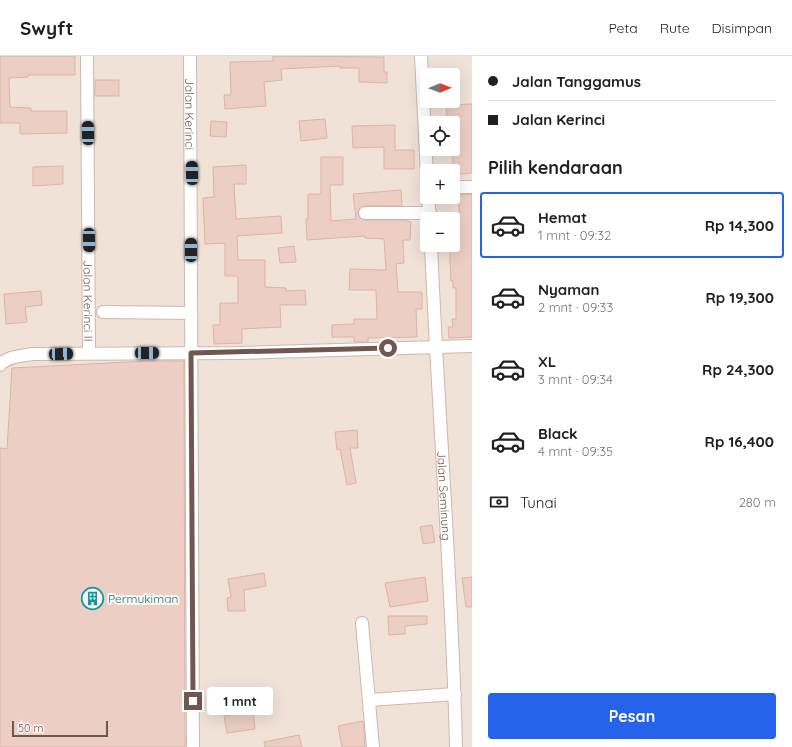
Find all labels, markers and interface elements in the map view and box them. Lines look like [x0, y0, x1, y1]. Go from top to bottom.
text: Swyft [20, 16, 73, 40]
text: Peta [608, 19, 638, 37]
text: Rute [660, 19, 690, 37]
text: Disimpan [712, 19, 772, 37]
north arrow [420, 68, 460, 108]
map controls [420, 68, 460, 252]
text: Jalan Tanggamus [512, 72, 641, 91]
street label: Jalan Kerinci [183, 78, 198, 150]
text: Jalan Kerinci [512, 110, 605, 129]
button: locate [420, 116, 460, 156]
car [82, 121, 94, 145]
text: Pilih kendaraan [488, 156, 623, 179]
car [186, 161, 198, 185]
button: + [420, 164, 460, 204]
icon: car [490, 207, 526, 243]
text: Hemat [538, 208, 587, 227]
button: − [420, 212, 460, 252]
text: Rp 14,300 [705, 216, 774, 235]
text: 1 mnt · 09:32 [538, 227, 611, 243]
car [83, 228, 95, 252]
car [185, 238, 197, 262]
street label: Jalan Kerinci II [81, 260, 96, 342]
icon: car [490, 279, 526, 315]
text: Nyaman [538, 280, 599, 299]
text: Rp 19,300 [705, 288, 774, 307]
text: 2 mnt · 09:33 [538, 299, 613, 315]
route start [379, 339, 397, 357]
car [135, 347, 159, 359]
car [49, 348, 73, 360]
icon: car [490, 351, 526, 387]
text: XL [538, 352, 556, 371]
text: Rp 24,300 [702, 360, 774, 379]
text: 3 mnt · 09:34 [538, 371, 613, 387]
icon: car [490, 423, 526, 459]
text: Black [538, 424, 578, 443]
text: Rp 16,400 [705, 432, 774, 451]
text: 4 mnt · 09:35 [538, 443, 613, 459]
street label: Jalan Seminung [435, 450, 455, 541]
icon: cash [488, 491, 510, 513]
text: Tunai [520, 493, 557, 512]
text: 280 m [739, 494, 776, 510]
building icon: Permukiman [79, 585, 105, 611]
place label: Permukiman [108, 591, 178, 606]
callout: 1 mnt [207, 687, 273, 715]
route end [184, 692, 202, 710]
text: 1 mnt [223, 693, 257, 709]
button: Pesan [488, 693, 776, 739]
scale bar [12, 719, 108, 738]
text: 50 m [18, 721, 44, 735]

